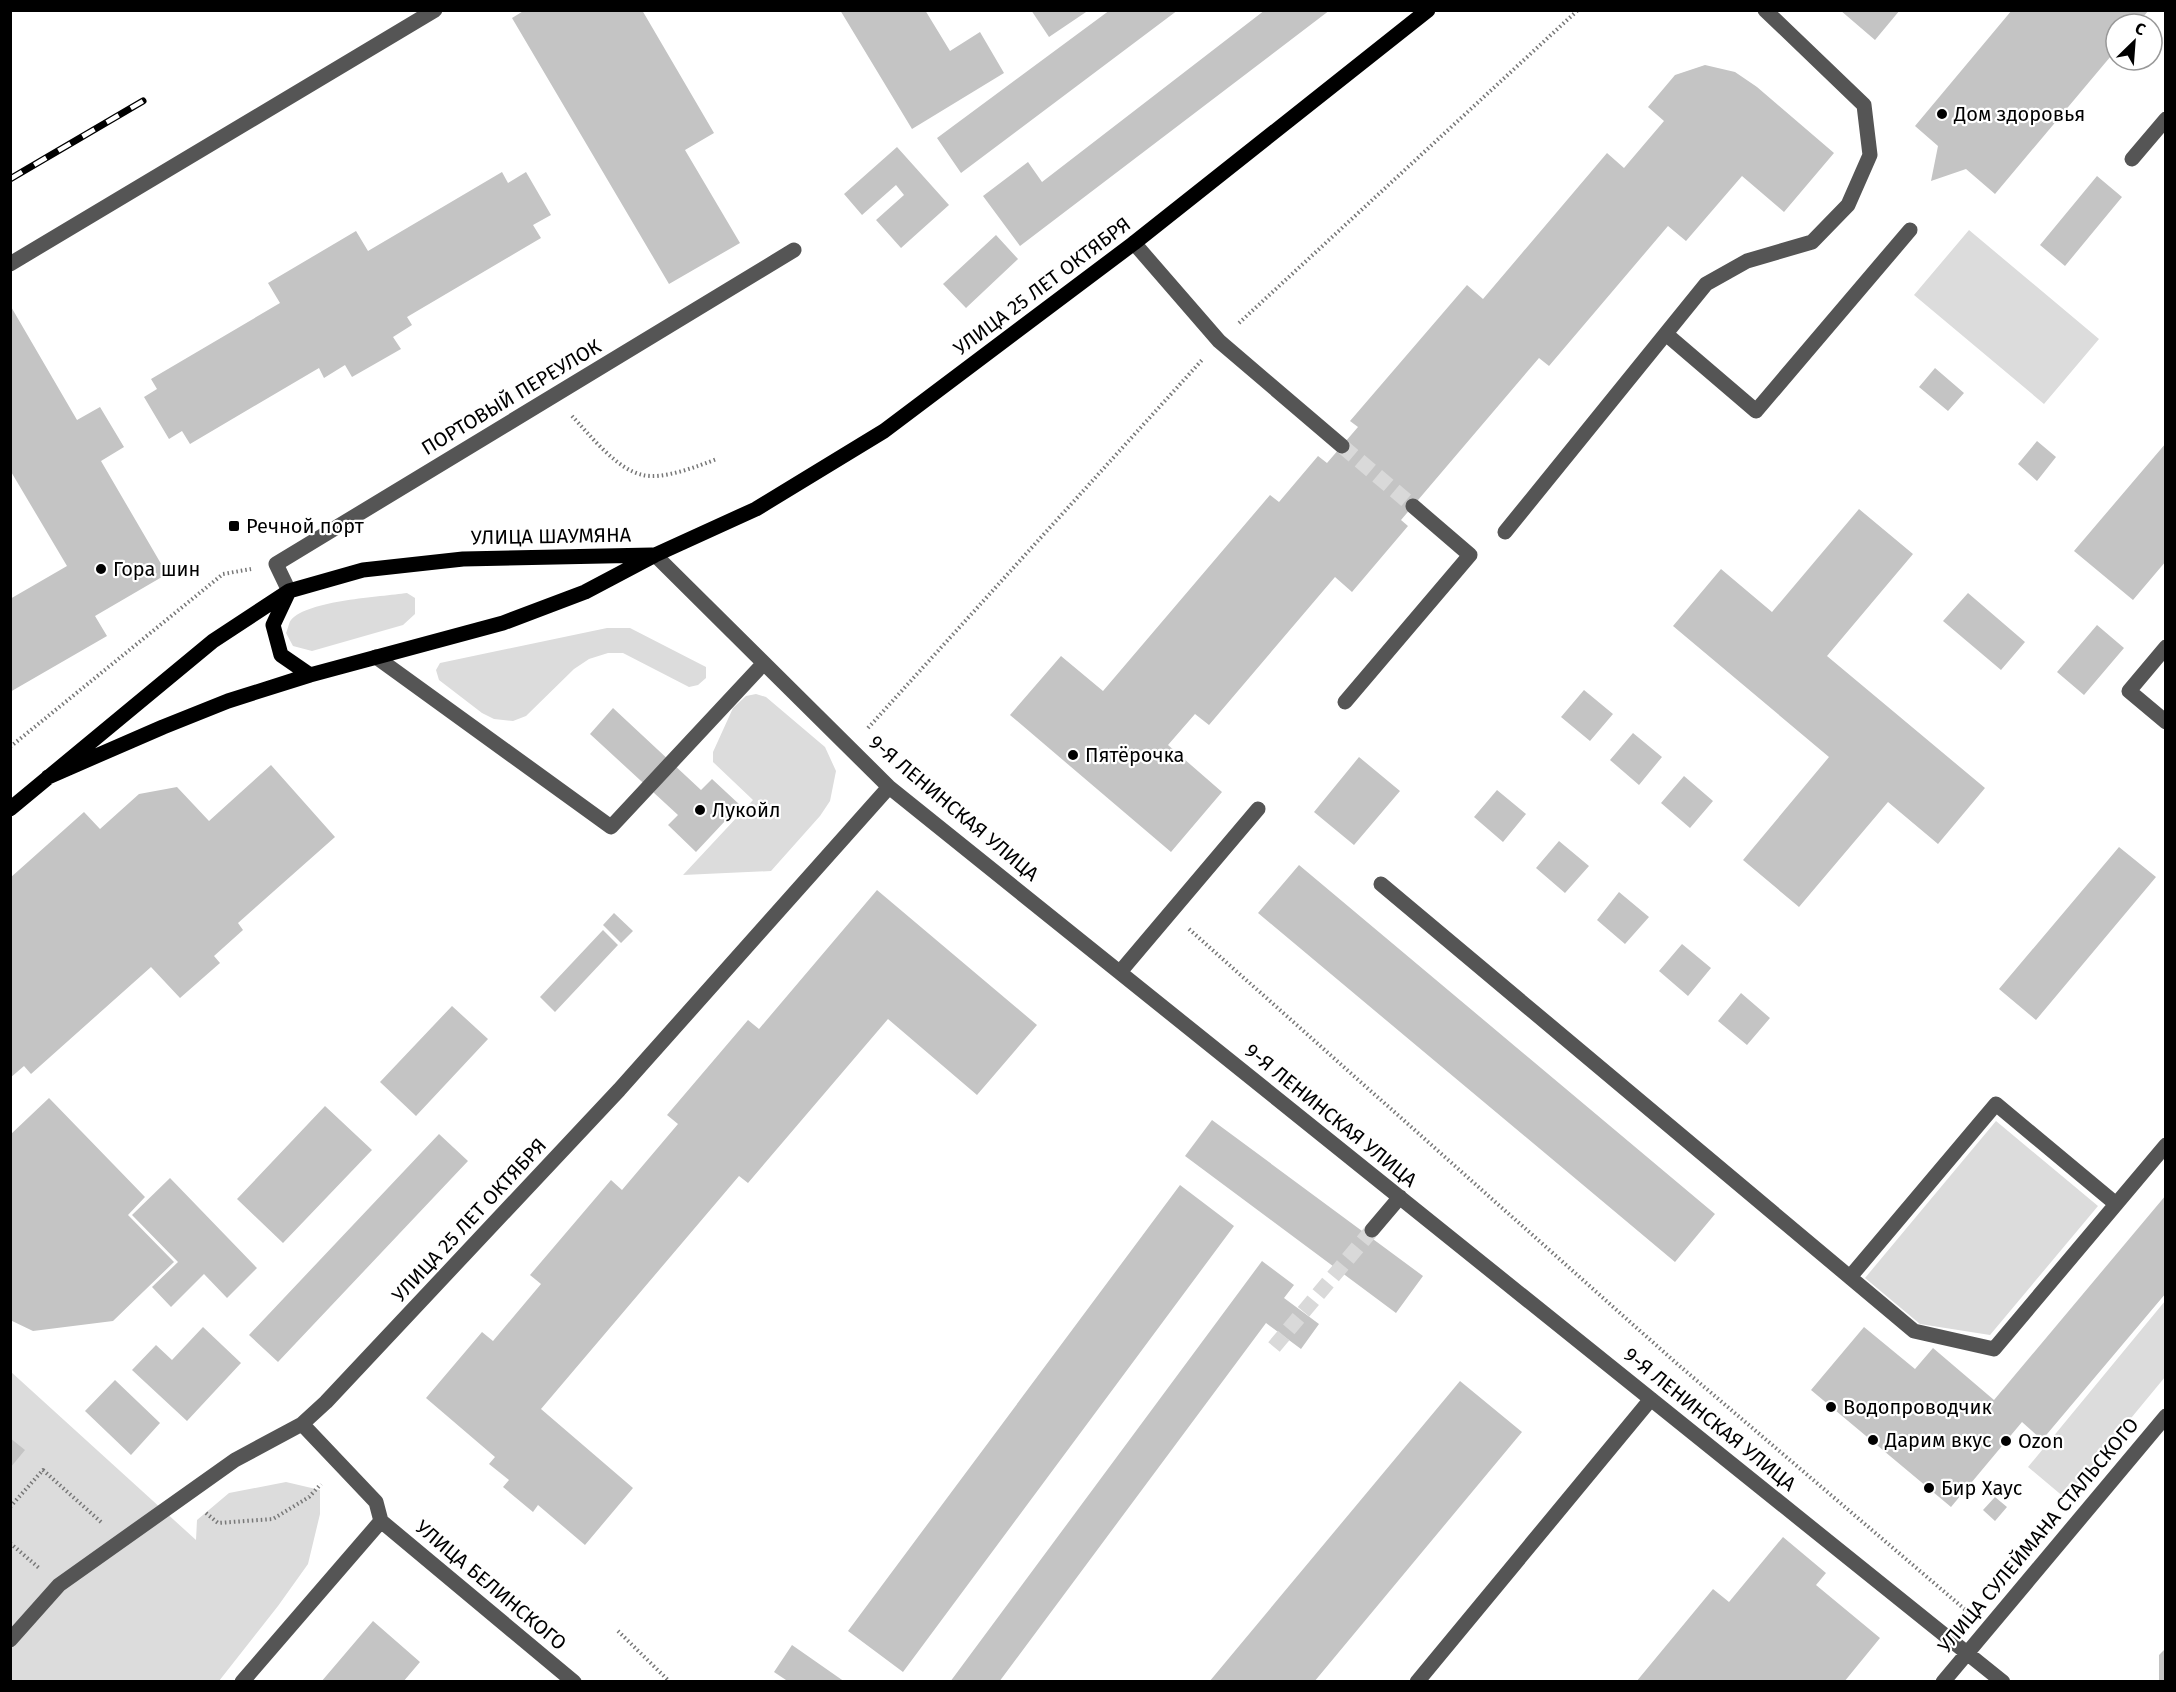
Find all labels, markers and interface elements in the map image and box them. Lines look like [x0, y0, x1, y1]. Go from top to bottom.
north arrow [2104, 12, 2164, 72]
text: С [2132, 18, 2149, 40]
place label: Дом здоровья [1953, 102, 2085, 126]
marker: Дом здоровья [1935, 107, 1949, 121]
street label: УЛИЦА 25 ЛЕТ ОКТЯБРЯ [949, 212, 1135, 360]
street label: ПОРТОВЫЙ ПЕРЕУЛОК [417, 334, 605, 460]
place label: Речной порт [246, 514, 365, 538]
marker: Речной порт [227, 519, 241, 533]
street label: УЛИЦА ШАУМЯНА [471, 523, 632, 549]
place label: Гора шин [113, 557, 200, 581]
marker: Гора шин [94, 562, 108, 576]
street label: 9-Я ЛЕНИНСКАЯ УЛИЦА [864, 730, 1044, 886]
place label: Пятёрочка [1085, 743, 1185, 767]
marker: Пятёрочка [1066, 748, 1080, 762]
place label: Лукойл [712, 798, 780, 822]
marker: Лукойл [693, 803, 707, 817]
street label: 9-Я ЛЕНИНСКАЯ УЛИЦА [1240, 1038, 1422, 1192]
street label: УЛИЦА 25 ЛЕТ ОКТЯБРЯ [387, 1133, 551, 1307]
street label: 9-Я ЛЕНИНСКАЯ УЛИЦА [1619, 1342, 1801, 1496]
place label: Водопроводчик [1843, 1395, 1992, 1419]
marker: Водопроводчик [1824, 1400, 1838, 1414]
street label: УЛИЦА СУЛЕЙМАНА СТАЛЬСКОГО [1933, 1413, 2143, 1657]
place label: Дарим вкус [1884, 1428, 1992, 1452]
place label: Ozon [2018, 1429, 2064, 1453]
marker: Дарим вкус [1866, 1433, 1880, 1447]
marker: Ozon [1999, 1434, 2013, 1448]
place label: Бир Хаус [1941, 1476, 2022, 1500]
marker: Бир Хаус [1922, 1481, 1936, 1495]
street label: УЛИЦА БЕЛИНСКОГО [411, 1515, 571, 1655]

